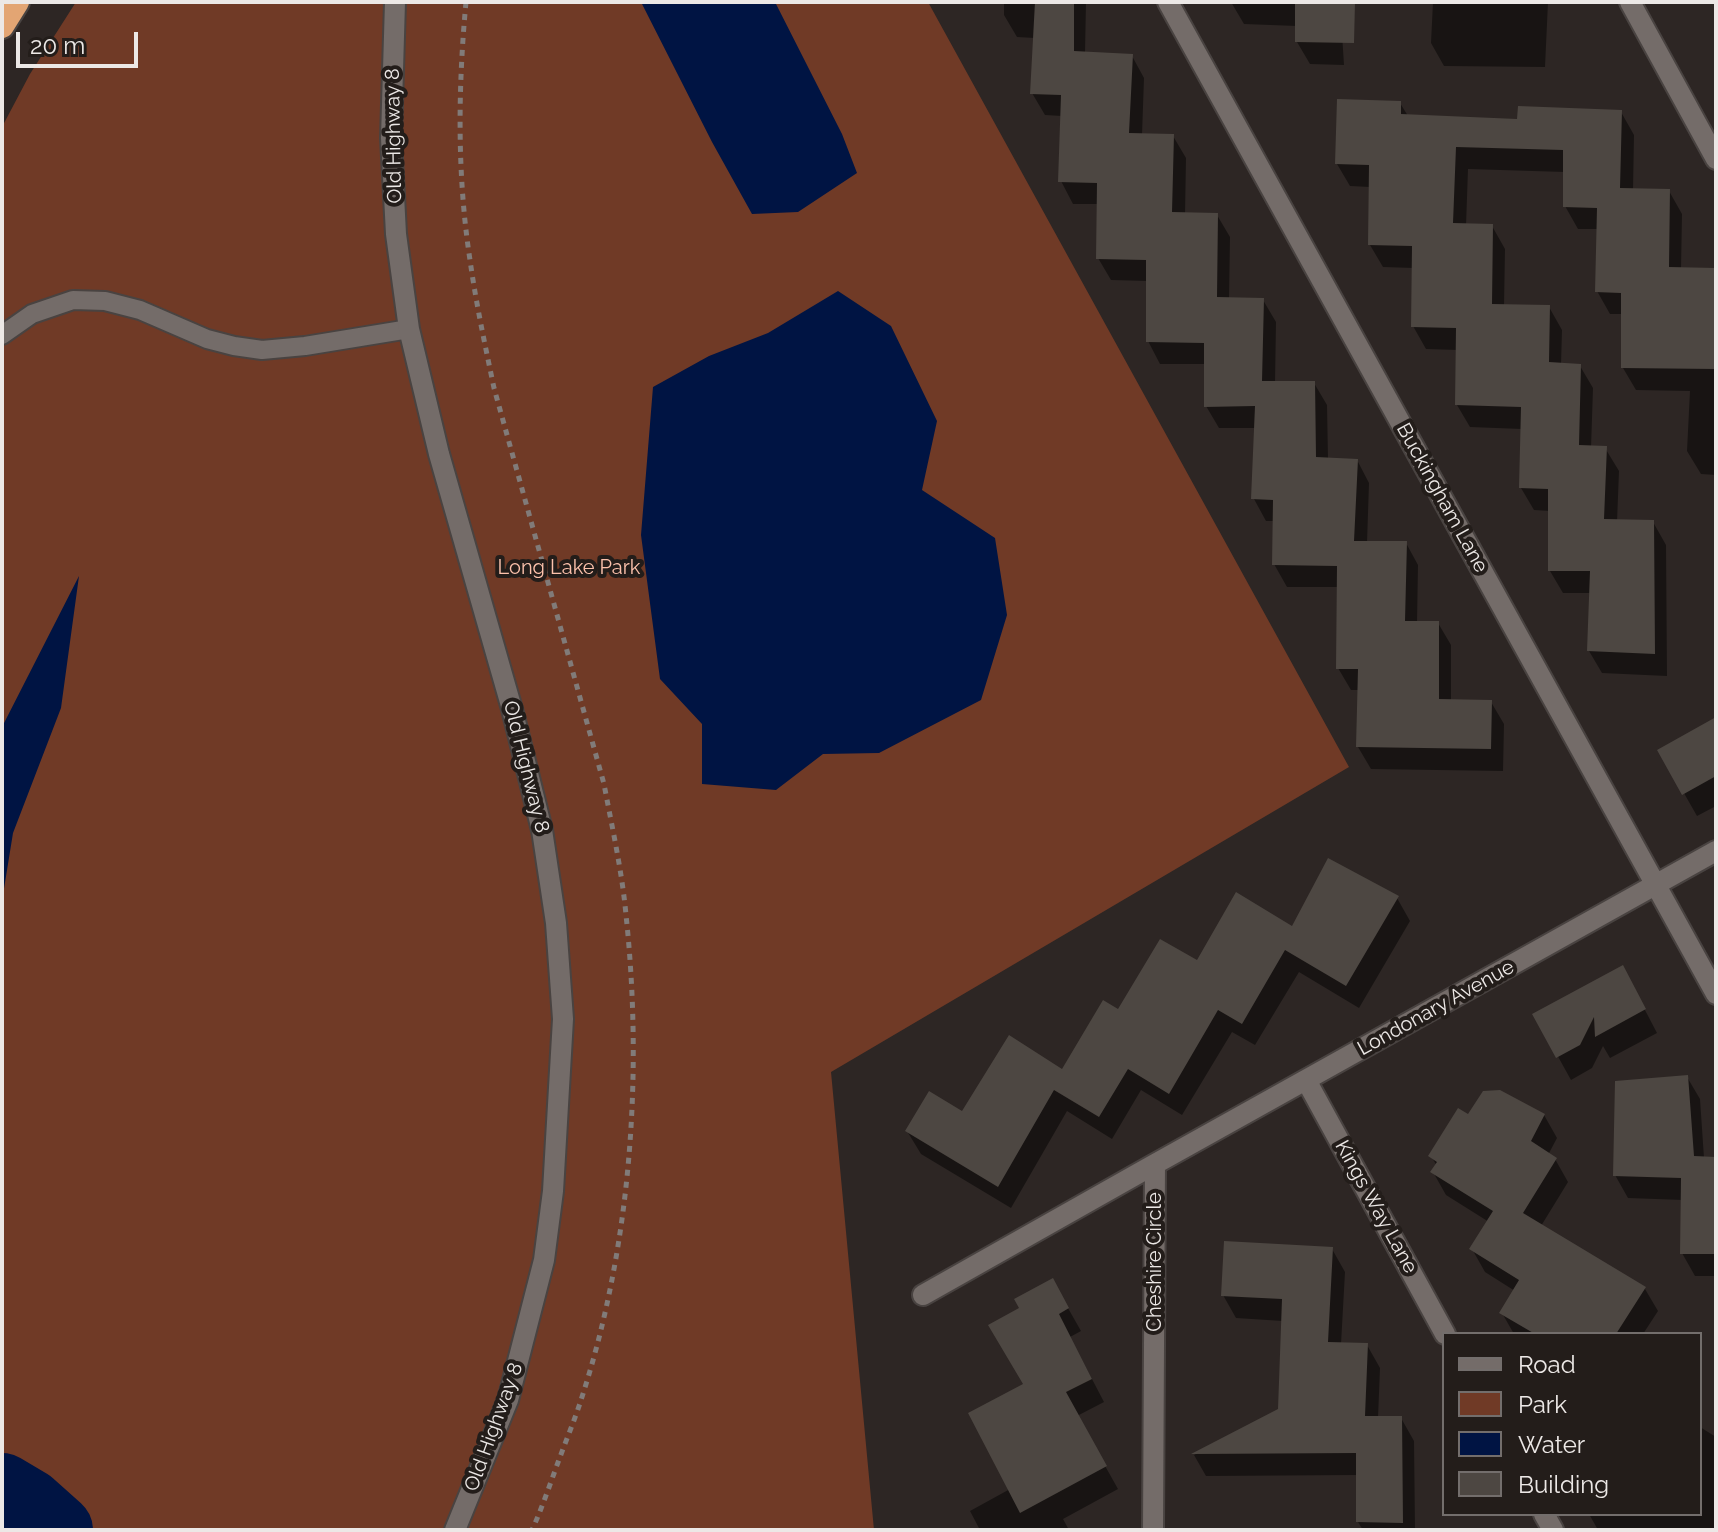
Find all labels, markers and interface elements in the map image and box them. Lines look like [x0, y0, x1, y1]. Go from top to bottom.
scale bar [20, 16, 142, 66]
text: 20 m [30, 31, 85, 60]
street label: Old Highway 8 [381, 68, 407, 204]
street label: Buckingham Lane [1391, 419, 1493, 577]
park label: Long Lake Park [498, 556, 640, 580]
street label: Old Highway 8 [498, 698, 554, 836]
street label: Londonary Avenue [1354, 955, 1518, 1061]
street label: Kings Way Lane [1330, 1136, 1422, 1278]
street label: Cheshire Circle [1143, 1192, 1167, 1332]
legend [1442, 1332, 1702, 1516]
text: Road [1518, 1350, 1576, 1379]
street label: Old Highway 8 [460, 1359, 528, 1495]
text: Park [1518, 1390, 1567, 1419]
text: Water [1518, 1430, 1585, 1459]
text: Building [1518, 1470, 1609, 1499]

